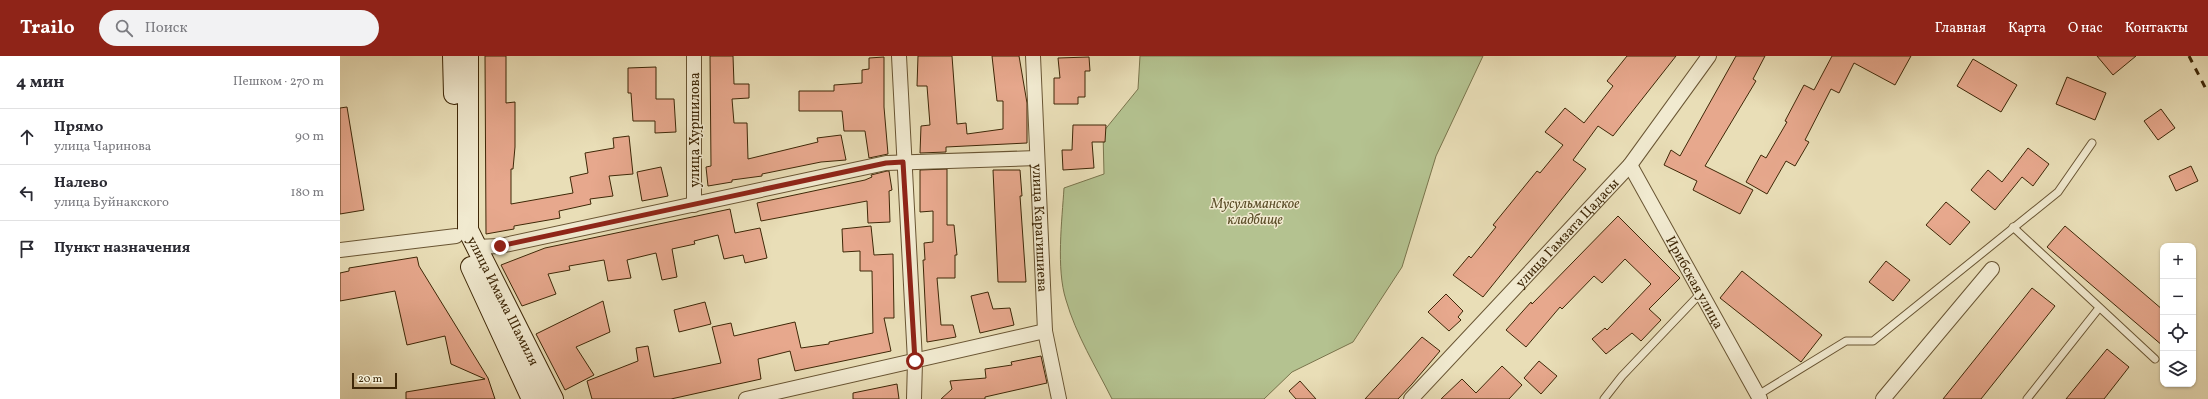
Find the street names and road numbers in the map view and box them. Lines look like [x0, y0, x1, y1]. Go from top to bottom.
street label: улица Хуршилова [686, 72, 705, 188]
street label: улица Карагишиева [1027, 163, 1051, 293]
street label: улица Гамзата Цадасы [1512, 175, 1624, 293]
street label: улица Имама Шамиля [462, 233, 543, 369]
street label: Ирибская улица [1660, 233, 1727, 333]

